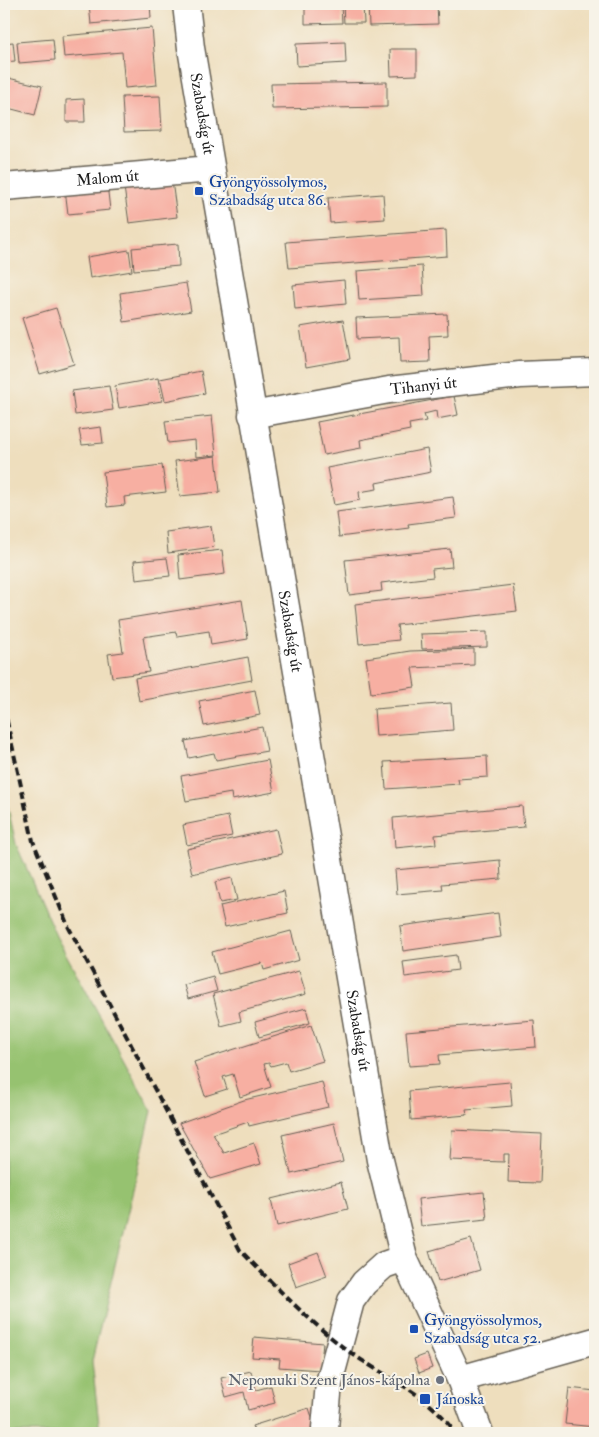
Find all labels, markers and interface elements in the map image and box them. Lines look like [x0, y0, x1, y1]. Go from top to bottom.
street label: Szabadság út [185, 72, 219, 156]
street label: Malom út [75, 165, 140, 191]
place label: Gyöngyössolymos, Szabadság utca 86. [209, 172, 327, 210]
marker: Gyöngyössolymos, Szabadság utca 86. [193, 185, 205, 197]
street label: Tihanyi út [389, 372, 458, 400]
street label: Szabadság út [273, 589, 307, 674]
street label: Szabadság út [341, 988, 375, 1073]
place label: Gyöngyössolymos, Szabadság utca 52. [424, 1310, 542, 1348]
marker: Gyöngyössolymos, Szabadság utca 52. [408, 1323, 420, 1335]
place label: Nepomuki Szent János-kápolna [228, 1370, 430, 1391]
marker: Nepomuki Szent János-kápolna [434, 1374, 446, 1386]
place label: Jánoska [435, 1389, 485, 1410]
marker: Jánoska [418, 1392, 432, 1406]

